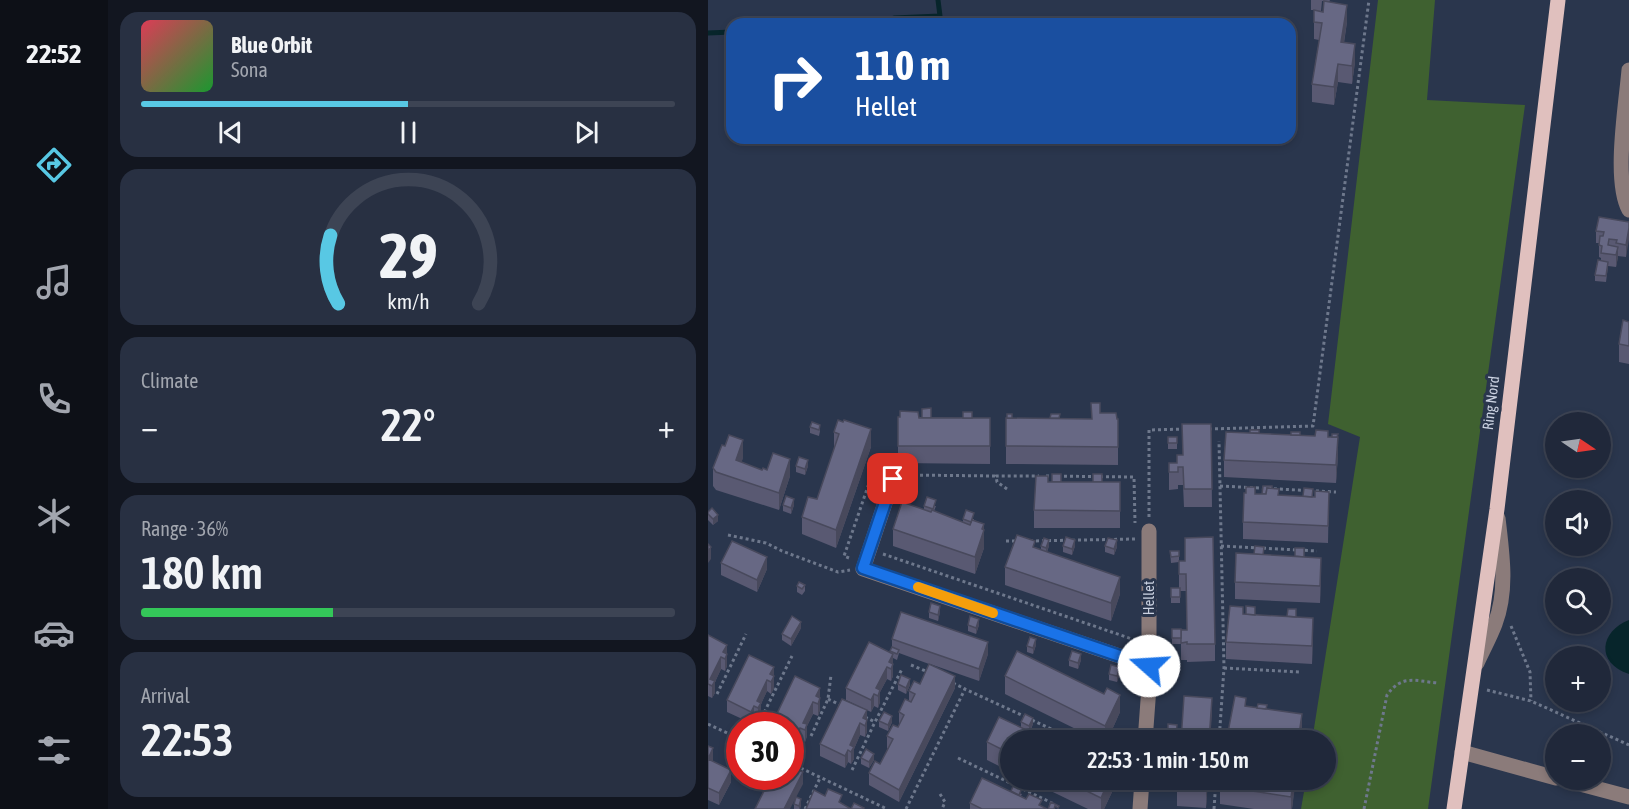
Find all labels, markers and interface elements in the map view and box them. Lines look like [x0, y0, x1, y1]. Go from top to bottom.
text: Blue Orbit [231, 32, 312, 58]
text: 22:52 [26, 38, 82, 69]
text: 110 m [855, 41, 950, 89]
icon: right [756, 42, 834, 120]
text: Sona [231, 58, 268, 81]
text: Hellet [855, 91, 917, 122]
icon: previous [214, 116, 247, 149]
icon: pause [392, 116, 425, 149]
icon: next [570, 116, 603, 149]
icon: directions [33, 144, 75, 186]
text: 29 [379, 220, 437, 291]
icon: music [33, 261, 75, 303]
text: km/h [387, 290, 429, 315]
text: Climate [141, 369, 198, 392]
street label: Ring Nord [1479, 375, 1502, 431]
icon: phone [33, 378, 75, 420]
text: 22° [381, 399, 435, 451]
text: − [141, 407, 158, 445]
text: + [658, 407, 675, 445]
north arrow [1545, 412, 1611, 478]
map controls [1545, 412, 1611, 790]
pin [867, 453, 918, 504]
icon: arrive [876, 462, 909, 495]
button: sound [1545, 490, 1611, 556]
icon: climate [33, 495, 75, 537]
text: Range · 36% [141, 517, 228, 540]
text: 180 km [141, 547, 263, 599]
button: search [1545, 568, 1611, 634]
street label: Hellet [1140, 581, 1157, 615]
icon: car [33, 612, 75, 654]
position arrow [1117, 634, 1181, 698]
button: + [1545, 646, 1611, 712]
text: Arrival [141, 684, 190, 707]
speed limit sign: 30 [726, 712, 804, 790]
text: 22:53 [141, 714, 234, 766]
button: − [1545, 724, 1611, 790]
icon: filters [33, 729, 75, 771]
text: 22:53 · 1 min · 150 m [1087, 747, 1249, 773]

